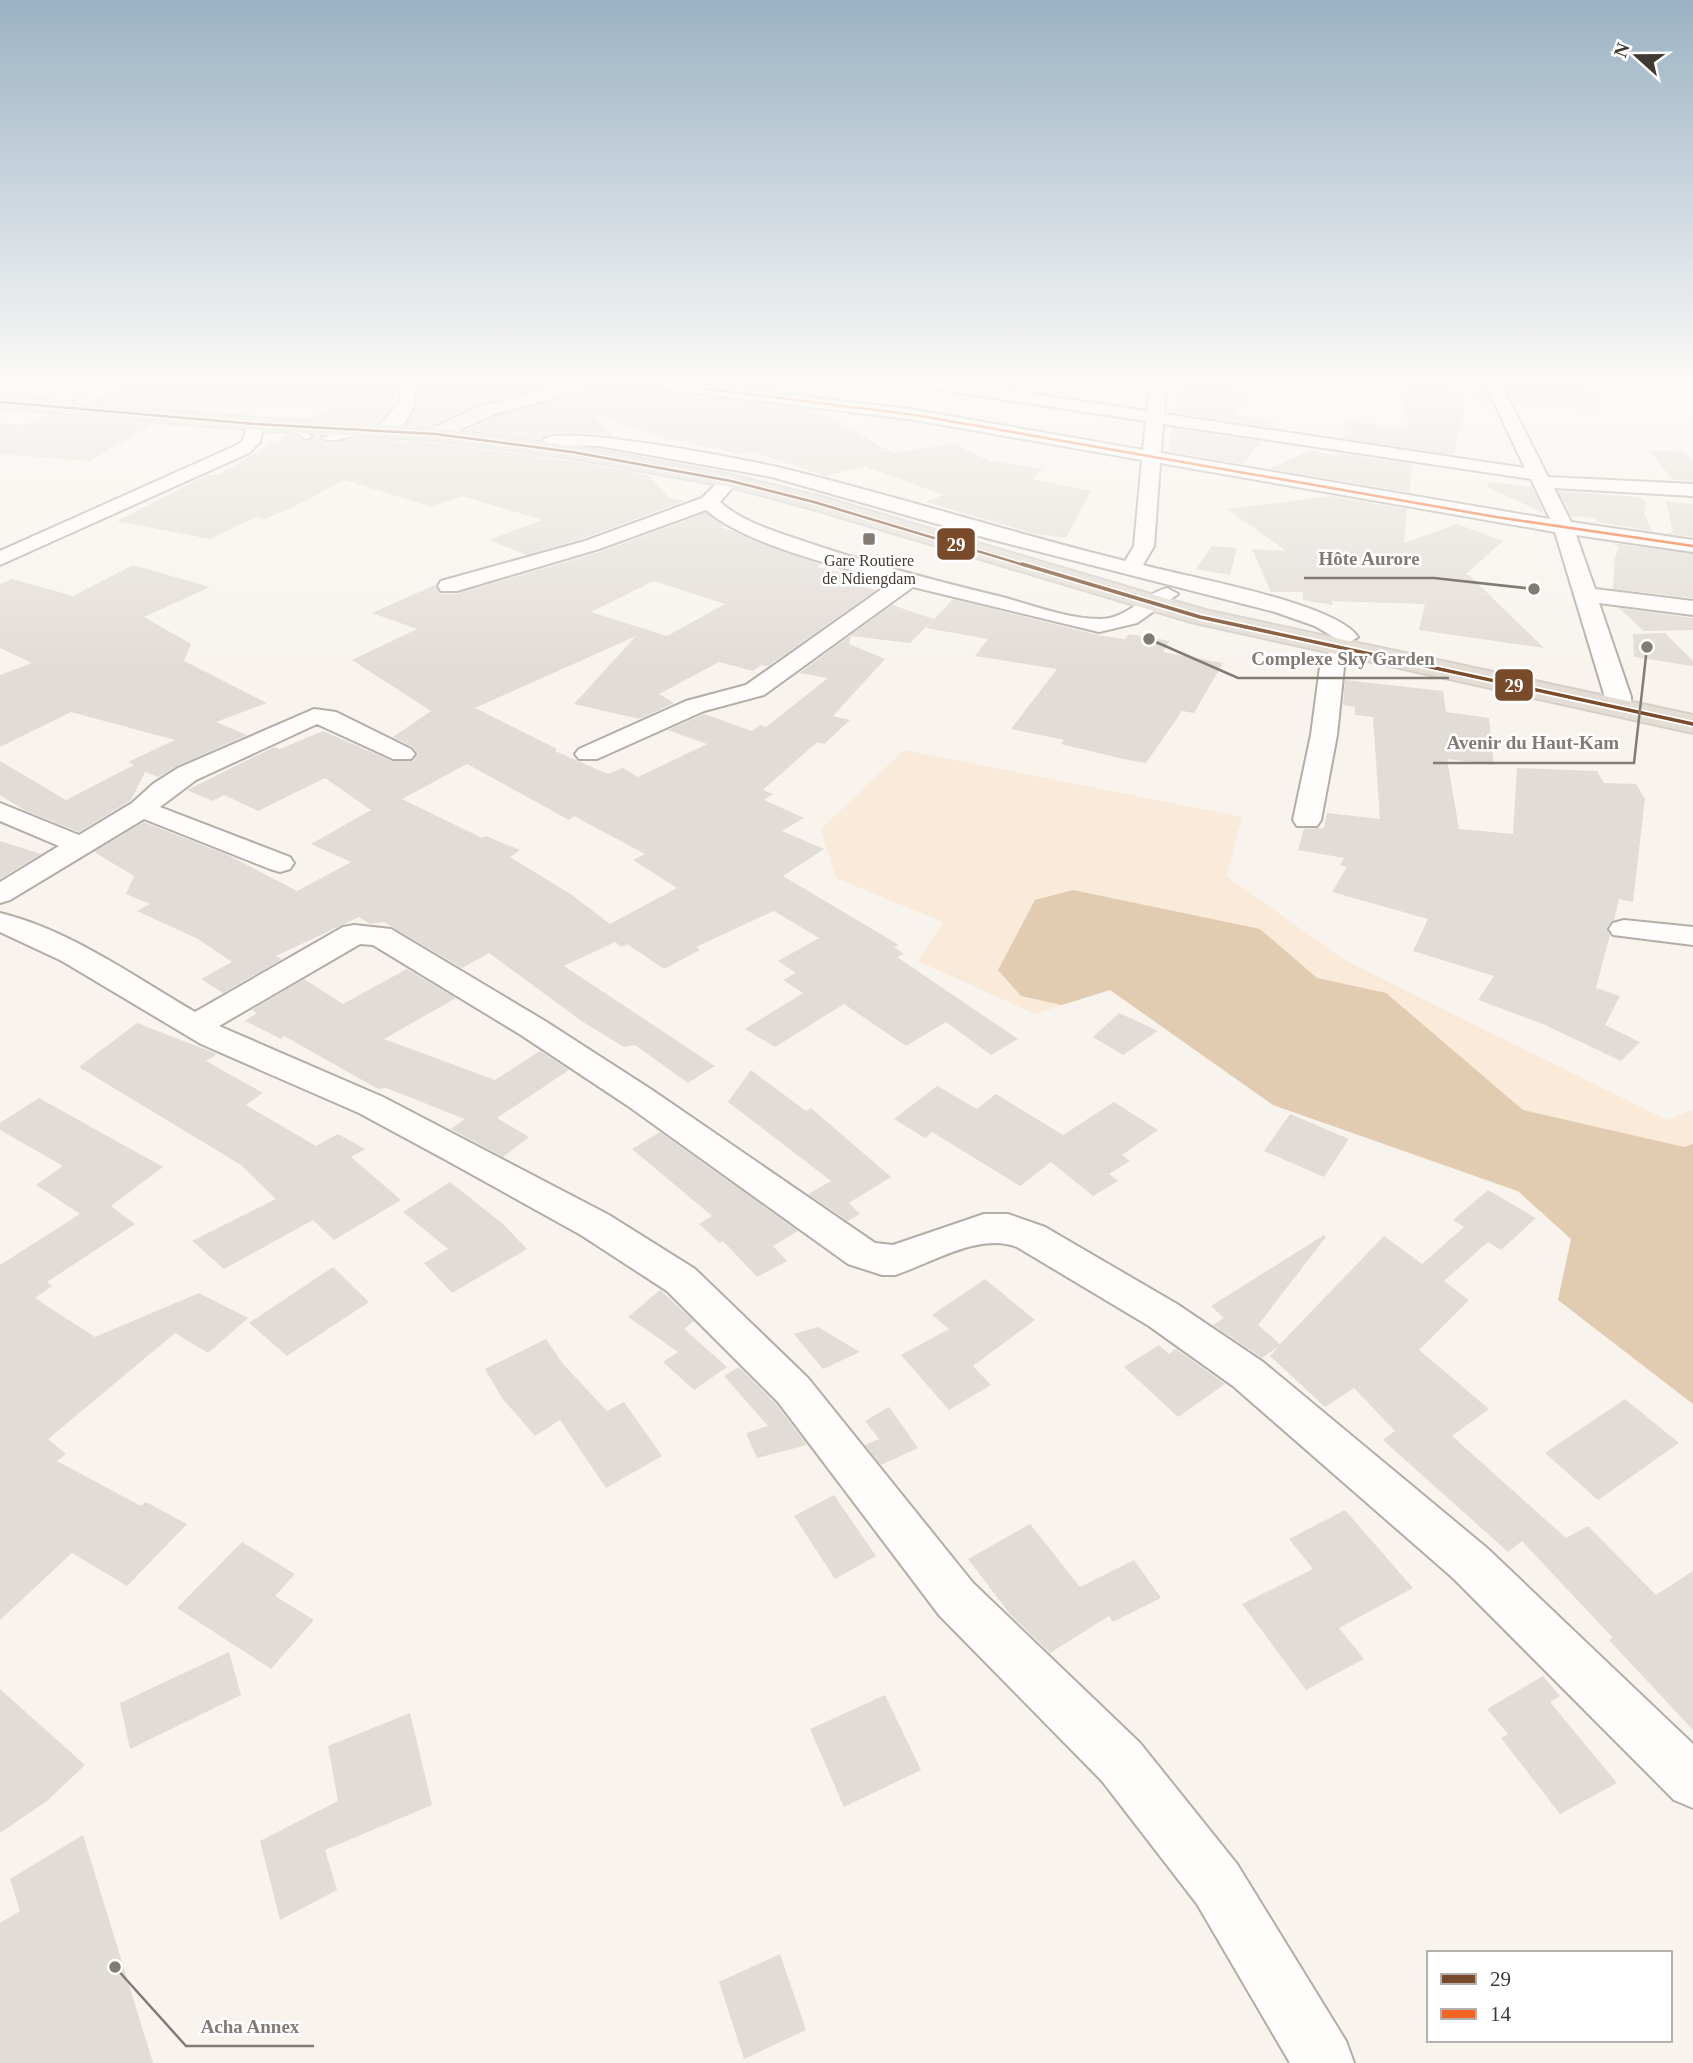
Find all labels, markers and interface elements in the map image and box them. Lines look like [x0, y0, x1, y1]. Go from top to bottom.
north arrow [1602, 21, 1672, 91]
text: N [1609, 40, 1634, 60]
line badge: 29 [936, 527, 976, 561]
marker: Gare Routiere de Ndiengdam [861, 531, 877, 547]
text: 29 [947, 534, 966, 555]
callout: Hôte Aurore [1304, 538, 1434, 578]
text: Hôte Aurore [1318, 548, 1420, 569]
place label: Gare Routiere de Ndiengdam [822, 552, 916, 588]
callout: Complexe Sky Garden [1238, 638, 1449, 678]
text: Complexe Sky Garden [1251, 648, 1435, 669]
line badge: 29 [1494, 668, 1534, 702]
text: 29 [1505, 675, 1524, 696]
callout: Avenir du Haut-Kam [1433, 723, 1634, 763]
text: Avenir du Haut-Kam [1447, 732, 1619, 753]
legend [1427, 1951, 1672, 2042]
text: 29 [1490, 1967, 1511, 1991]
text: 14 [1490, 2002, 1512, 2026]
callout: Acha Annex [186, 2006, 314, 2046]
text: Acha Annex [201, 2016, 300, 2037]

